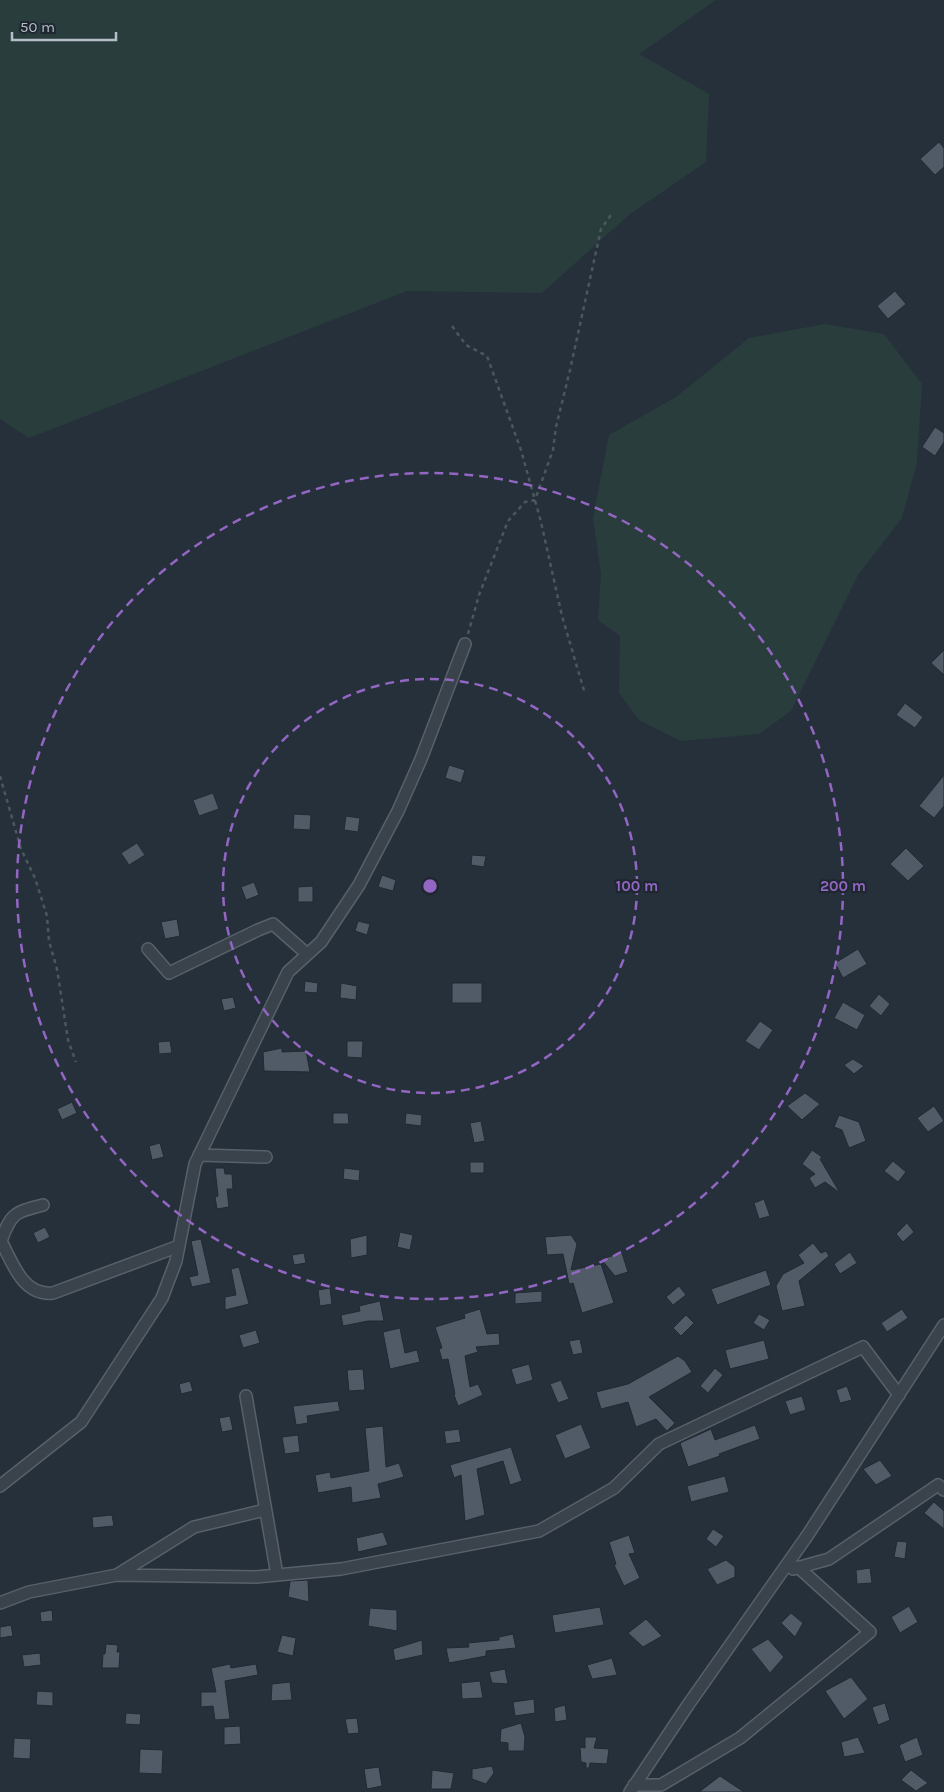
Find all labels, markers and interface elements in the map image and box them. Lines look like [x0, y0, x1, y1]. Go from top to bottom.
scale bar [12, 10, 116, 42]
text: 50 m [20, 18, 55, 36]
centre of rings [421, 877, 439, 895]
text: 100 m [616, 877, 658, 895]
text: 200 m [820, 877, 866, 895]

